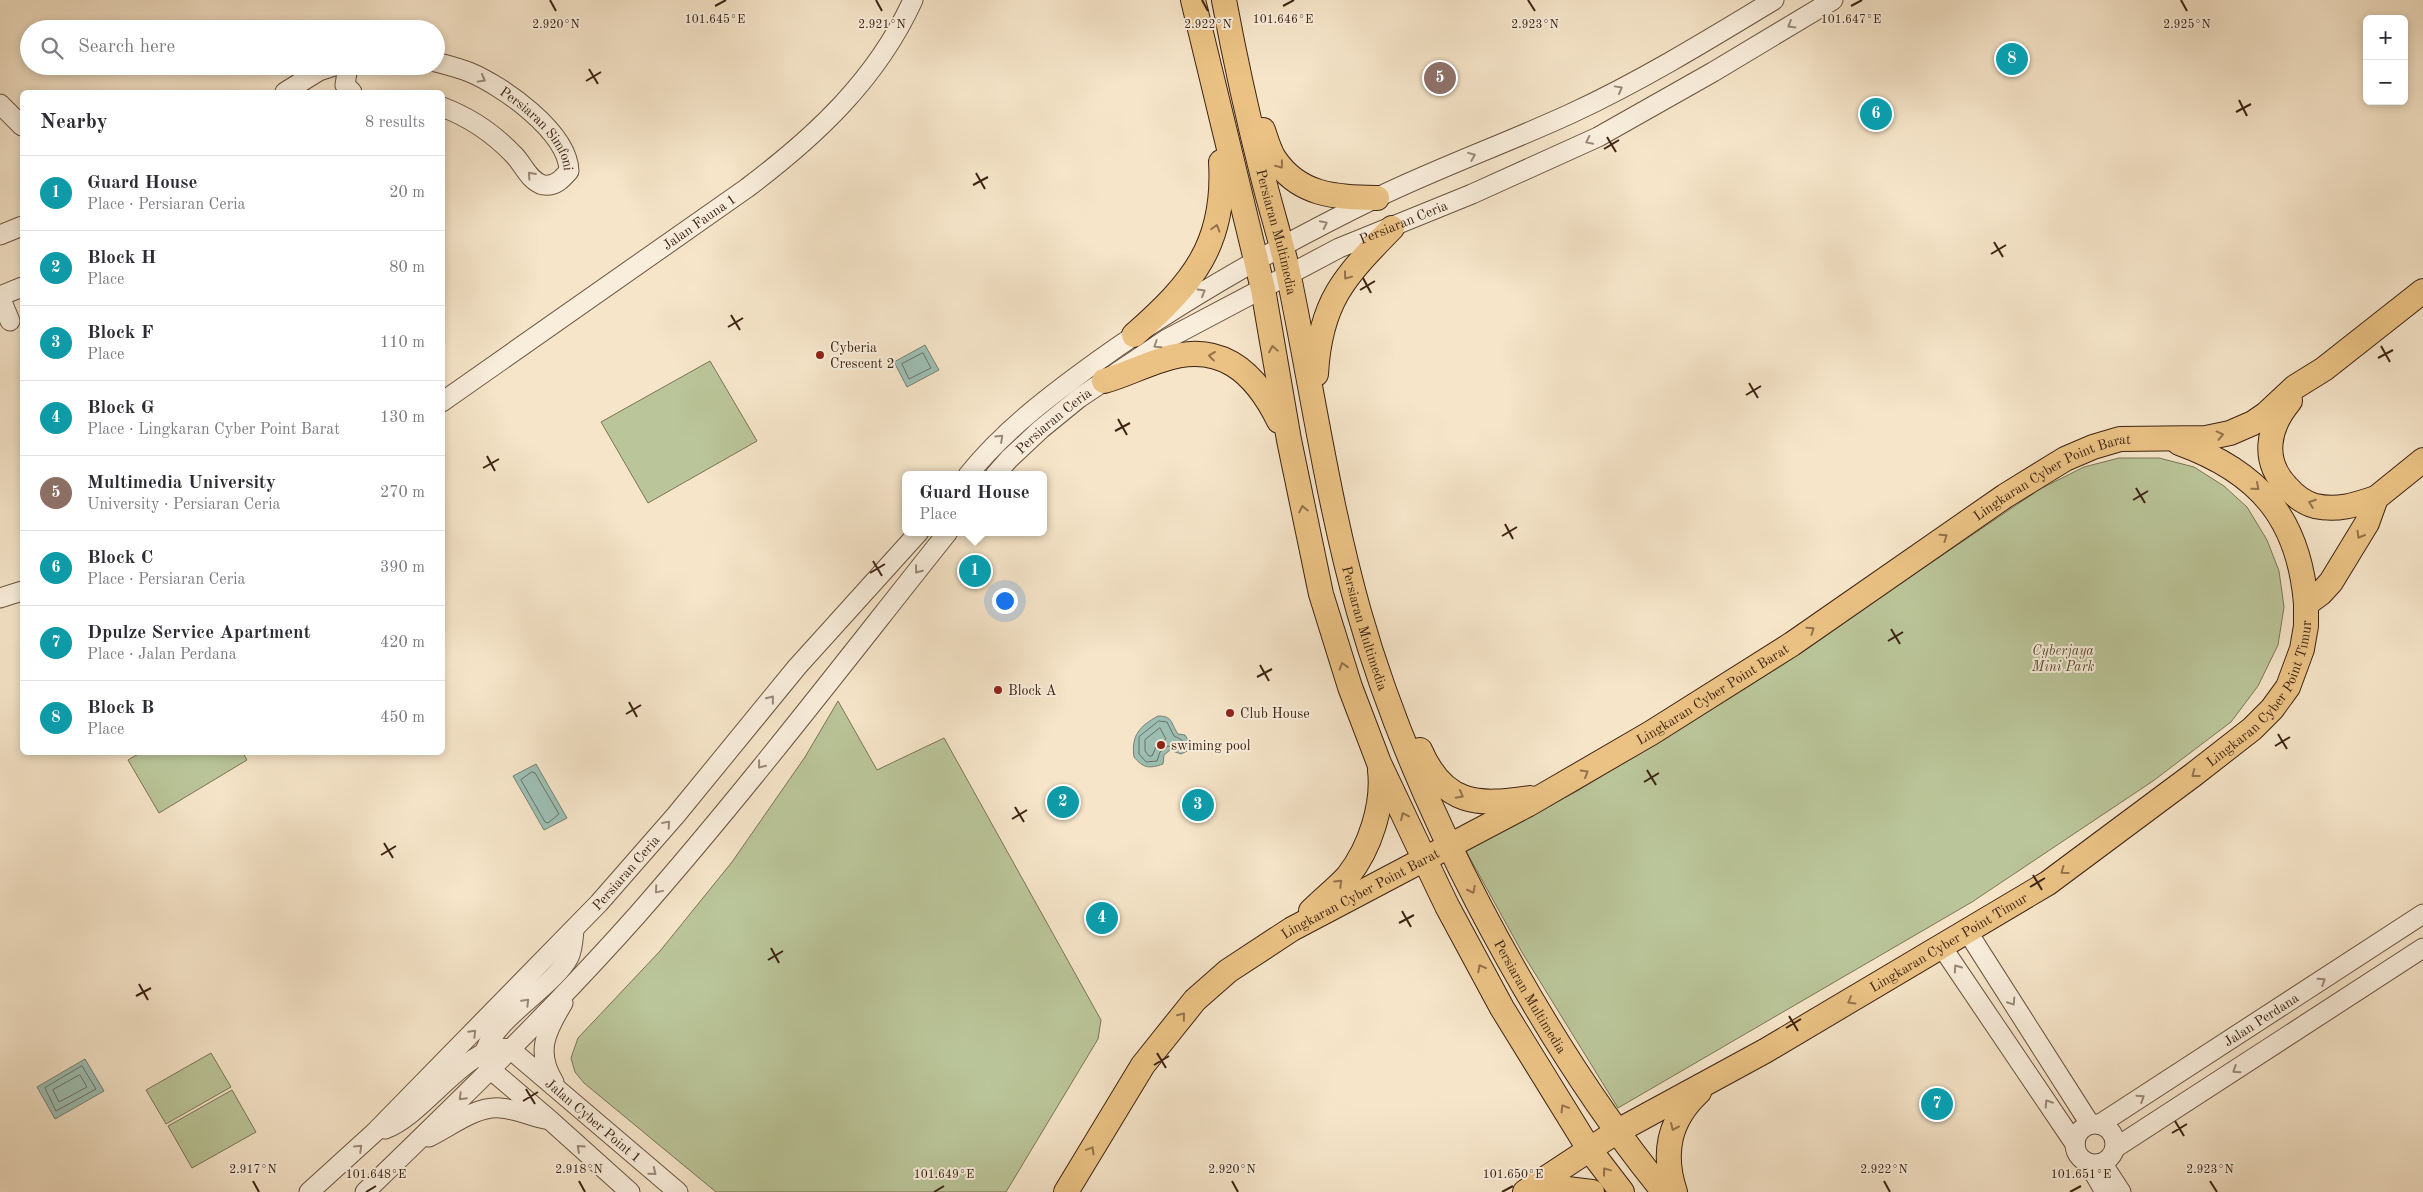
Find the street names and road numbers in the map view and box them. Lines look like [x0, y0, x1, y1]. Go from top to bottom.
street label: Persiaran Simfoni [497, 85, 575, 172]
street label: Persiaran Multimedia [1253, 168, 1298, 296]
street label: Jalan Fauna 1 [660, 192, 739, 253]
street label: Persiaran Ceria [1357, 199, 1450, 247]
street label: Persiaran Ceria [1013, 386, 1094, 457]
street label: Lingkaran Cyber Point Barat [1971, 433, 2131, 524]
street label: Persiaran Multimedia [1339, 565, 1390, 693]
street label: Lingkaran Cyber Point Timur [2204, 620, 2314, 770]
street label: Lingkaran Cyber Point Barat [1634, 642, 1792, 748]
street label: Persiaran Ceria [590, 833, 663, 913]
street label: Lingkaran Cyber Point Barat [1279, 847, 1442, 942]
street label: Lingkaran Cyber Point Timur [1868, 891, 2031, 995]
street label: Persiaran Multimedia [1491, 938, 1568, 1056]
street label: Jalan Perdana [2221, 991, 2302, 1050]
street label: Jalan Cyber Point 1 [542, 1076, 644, 1165]

